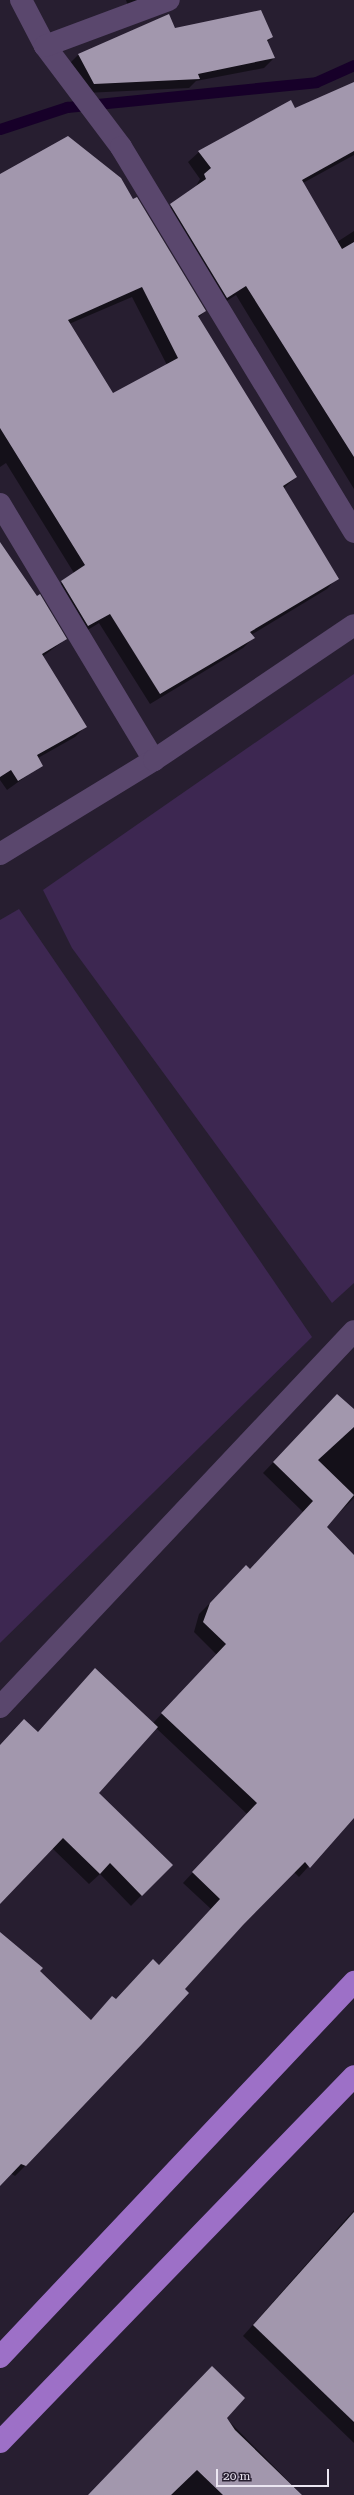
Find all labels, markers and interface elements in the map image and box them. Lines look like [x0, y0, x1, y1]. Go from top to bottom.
scale bar [218, 2461, 331, 2487]
text: 20 m [223, 2469, 250, 2483]

